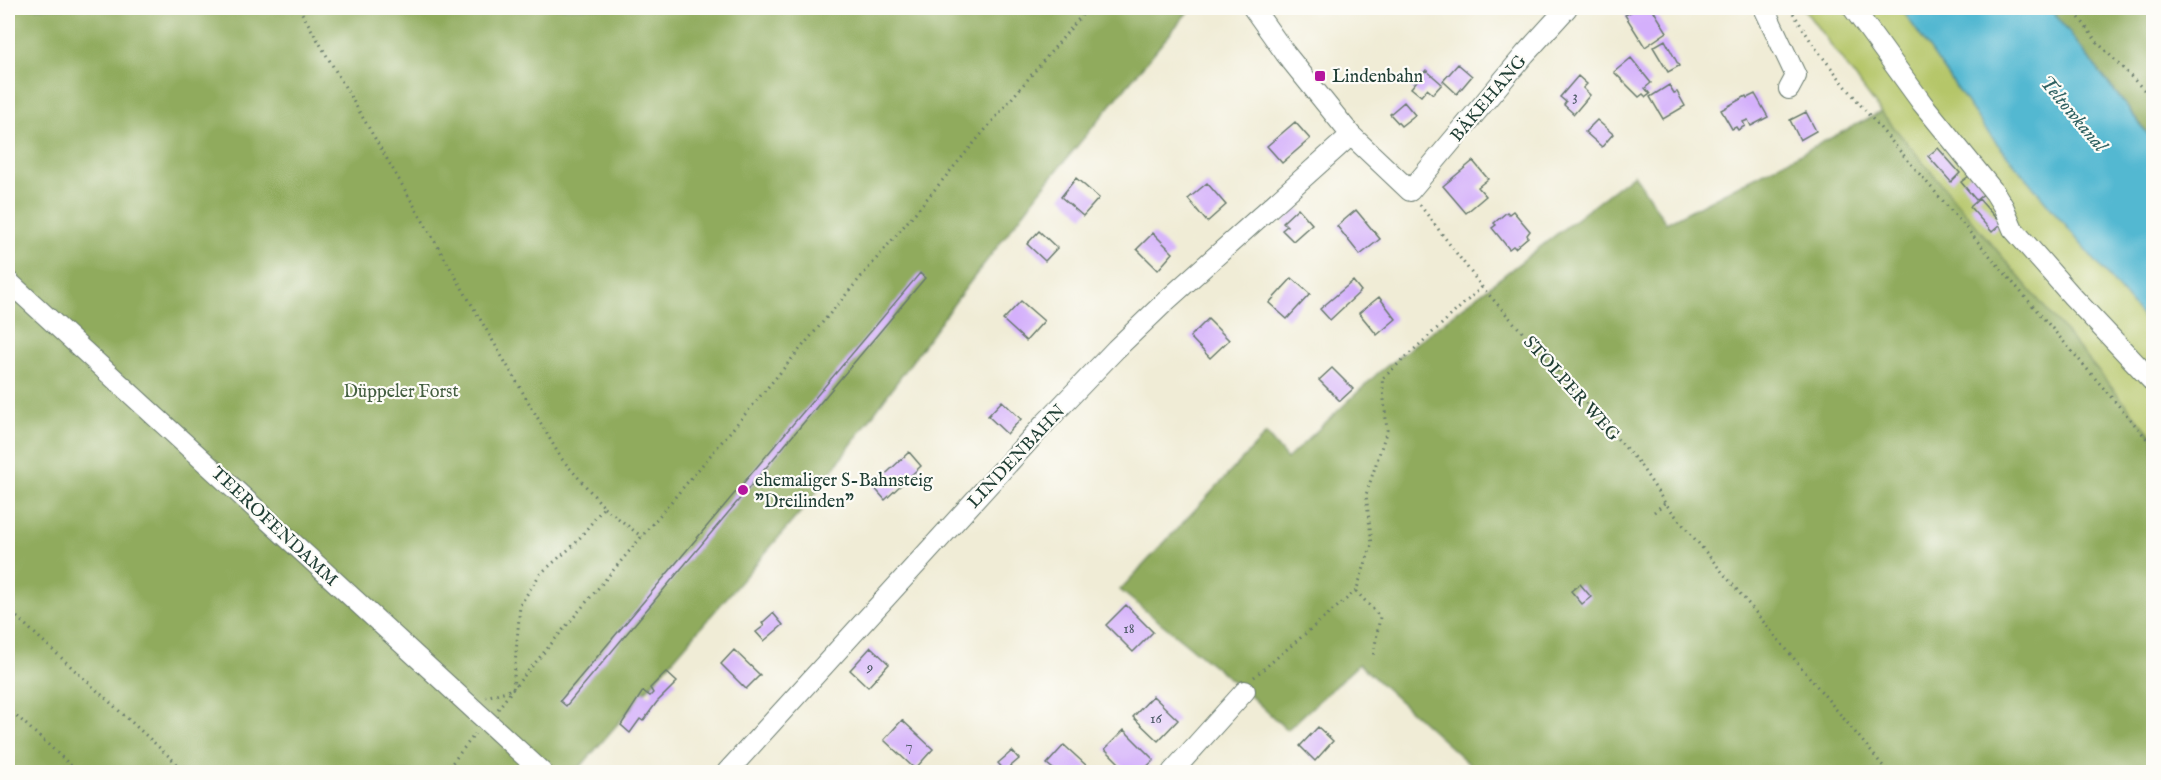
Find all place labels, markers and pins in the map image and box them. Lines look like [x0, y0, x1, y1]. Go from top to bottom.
place label: Lindenbahn [1332, 66, 1424, 89]
marker: Lindenbahn [1313, 69, 1327, 83]
place label: ehemaliger S-Bahnsteig "Dreilinden" [755, 470, 933, 514]
marker: ehemaliger S-Bahnsteig "Dreilinden" [736, 483, 750, 497]

